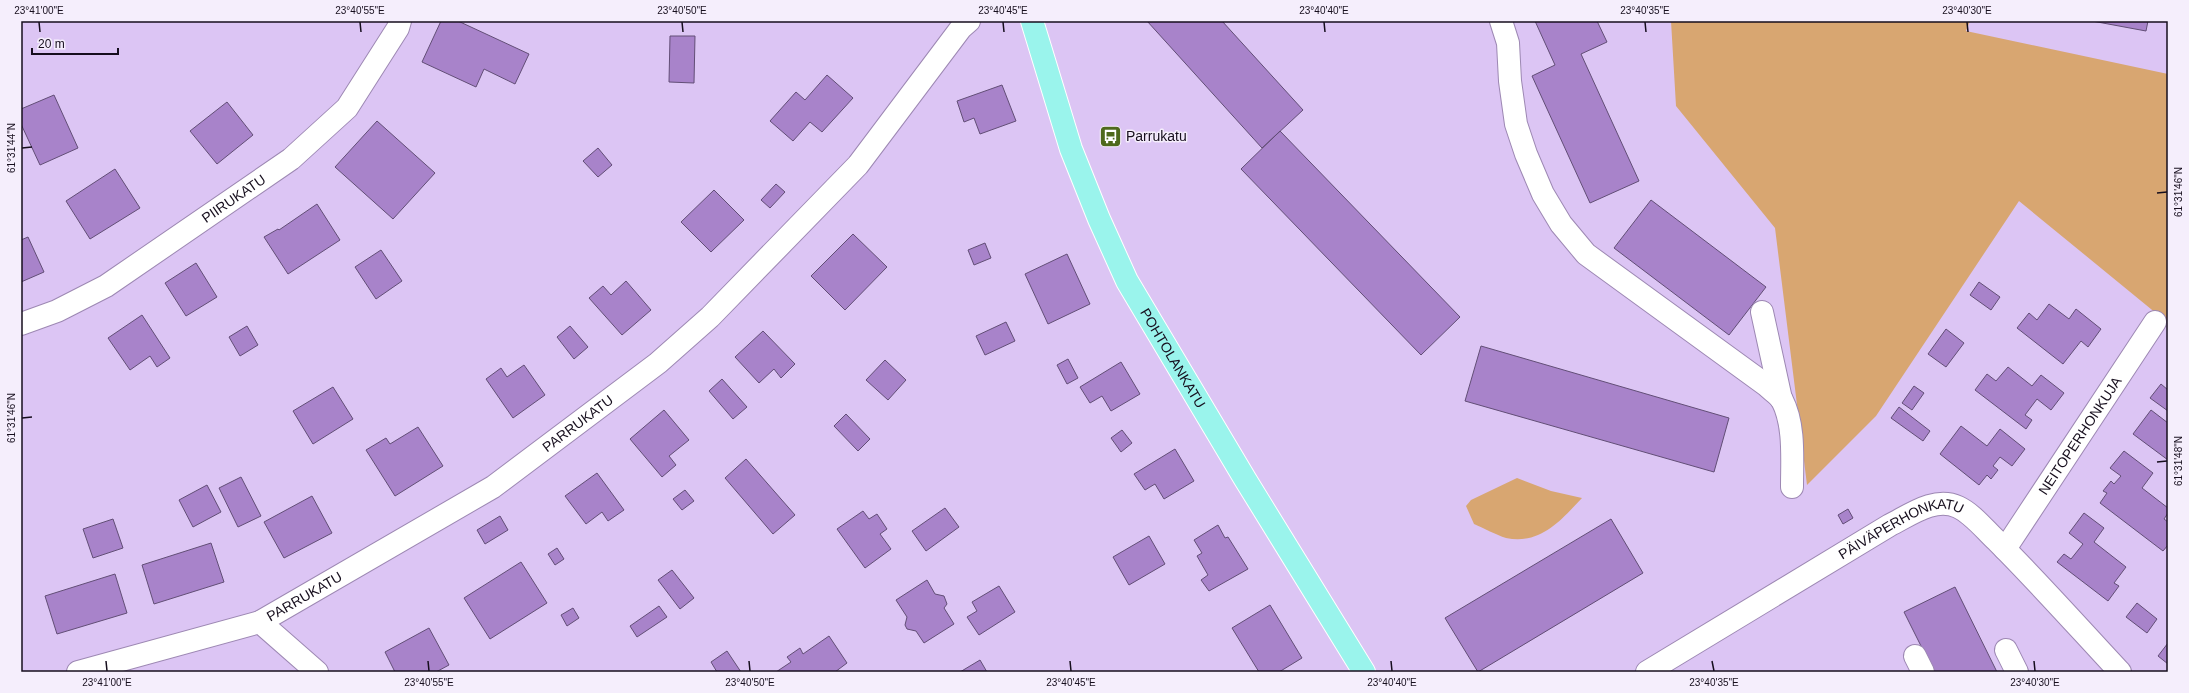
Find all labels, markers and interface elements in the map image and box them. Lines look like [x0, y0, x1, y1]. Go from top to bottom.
text: 23°41'00"E [14, 5, 64, 16]
text: 23°40'55"E [335, 5, 385, 16]
text: 23°40'50"E [657, 5, 707, 16]
text: 23°40'45"E [978, 5, 1028, 16]
text: 23°40'40"E [1299, 5, 1349, 16]
text: 23°40'35"E [1620, 5, 1670, 16]
text: 23°40'30"E [1942, 5, 1992, 16]
scale bar [32, 30, 118, 56]
text: 20 m [38, 37, 65, 51]
text: 61°31'44"N [6, 123, 17, 173]
bus stop icon: Parrukatu [1097, 123, 1123, 149]
place label: Parrukatu [1126, 128, 1187, 144]
text: 61°31'46"N [2173, 167, 2184, 217]
street label: PIIRUKATU [199, 171, 268, 226]
street label: POHTOLANKATU [1137, 305, 1209, 411]
street label: NEITOPERHONKUJA [2035, 373, 2125, 498]
street label: PARRUKATU [539, 392, 616, 455]
text: 61°31'46"N [6, 393, 17, 443]
text: 61°31'48"N [2173, 436, 2184, 486]
street label: PÄIVÄPERHONKATU [1836, 495, 1967, 562]
street label: PARRUKATU [264, 568, 345, 624]
text: 23°41'00"E [82, 677, 132, 688]
text: 23°40'55"E [404, 677, 454, 688]
text: 23°40'50"E [725, 677, 775, 688]
text: 23°40'45"E [1046, 677, 1096, 688]
text: 23°40'40"E [1367, 677, 1417, 688]
text: 23°40'35"E [1689, 677, 1739, 688]
text: 23°40'30"E [2010, 677, 2060, 688]

